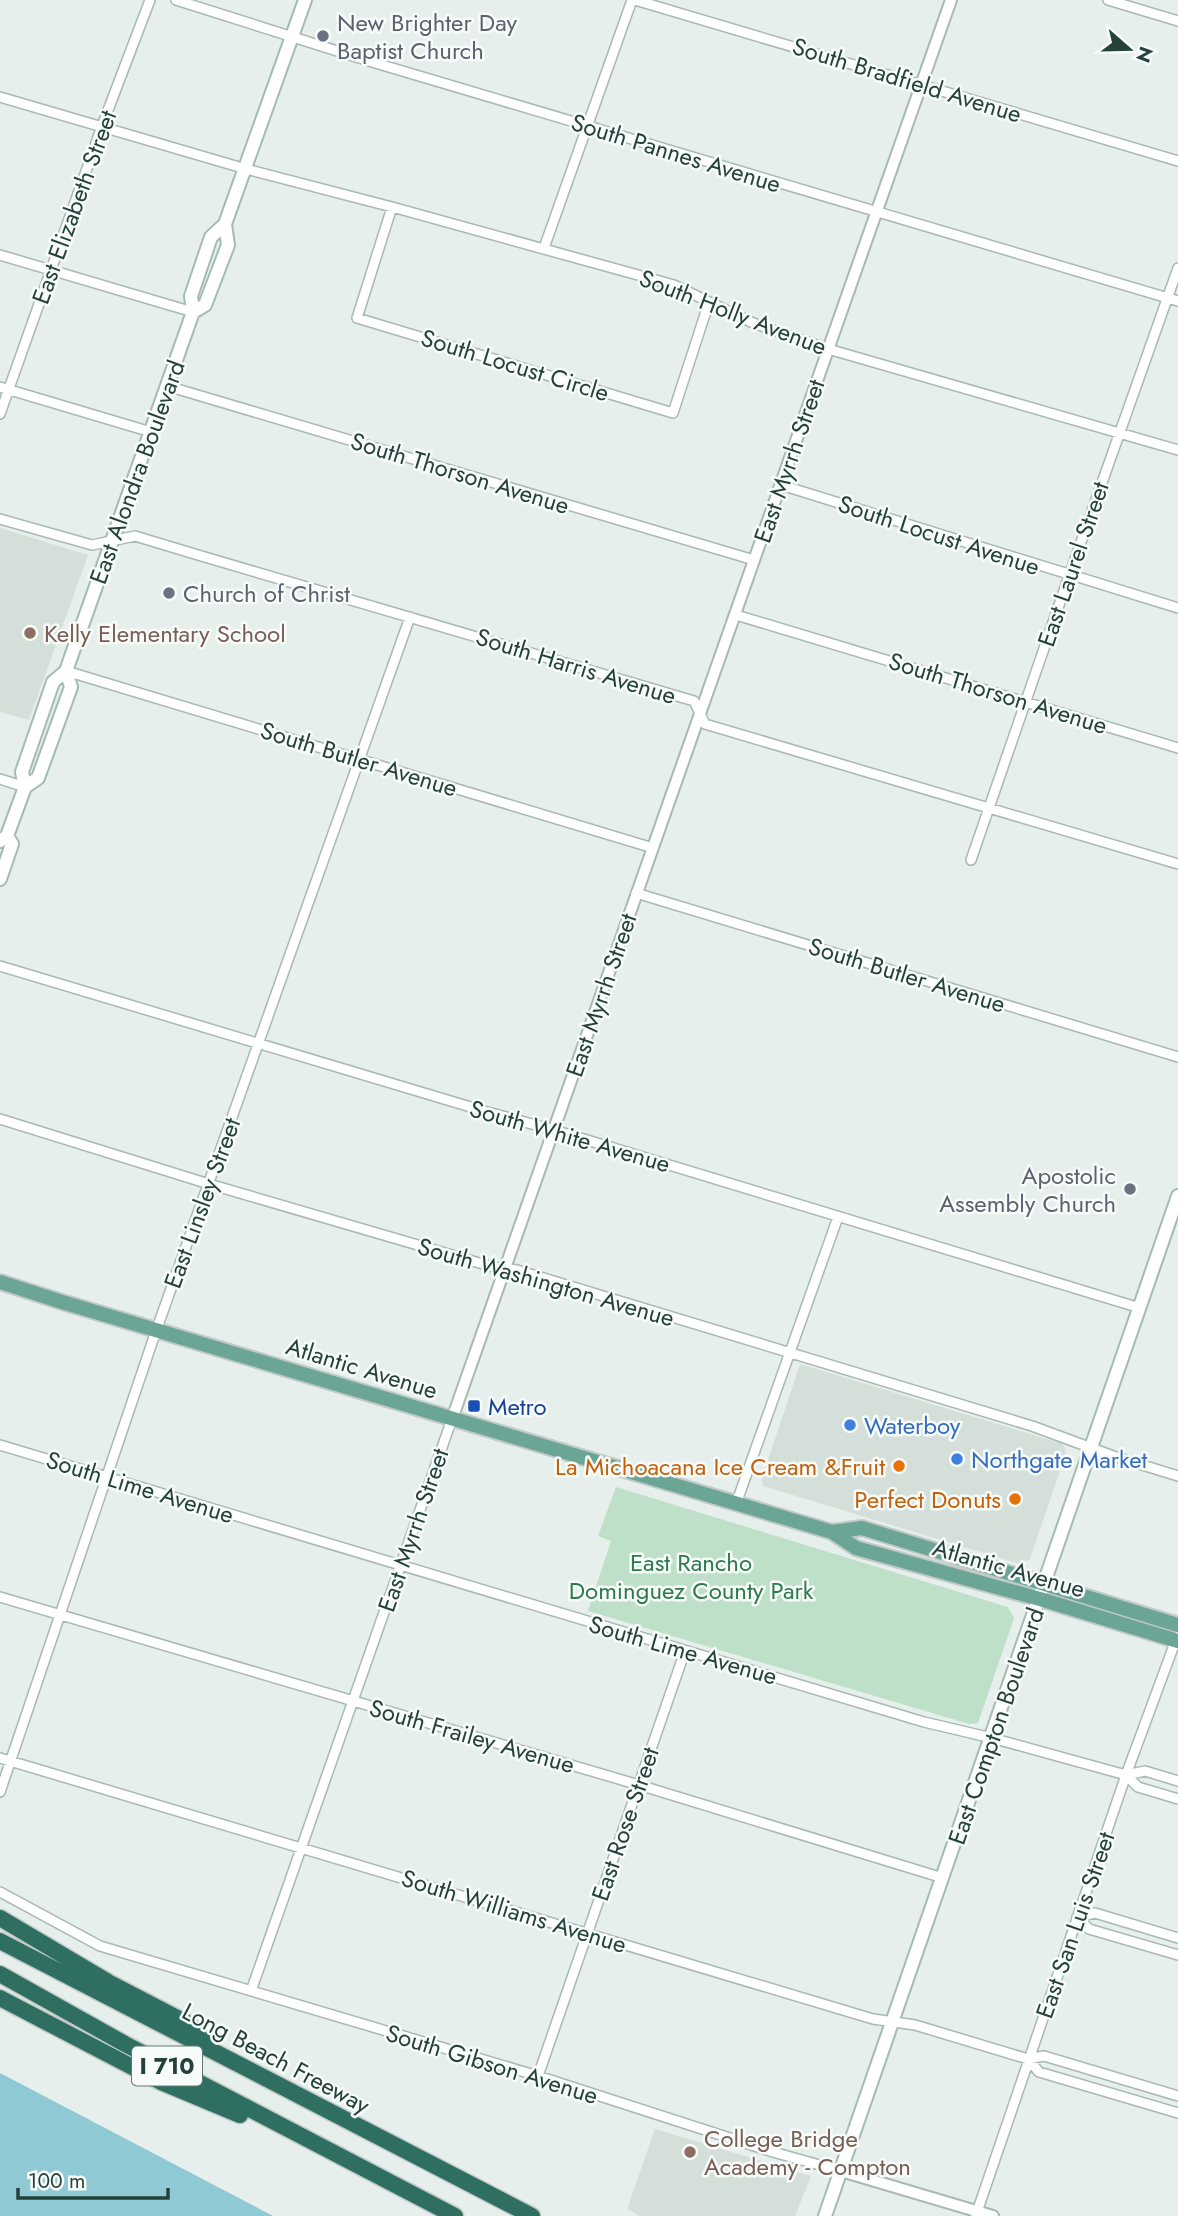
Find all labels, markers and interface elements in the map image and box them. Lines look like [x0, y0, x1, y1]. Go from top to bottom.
place label: New Brighter Day Baptist Church [337, 5, 518, 68]
north arrow [1094, 14, 1164, 84]
marker: New Brighter Day Baptist Church [315, 28, 331, 44]
street label: South Bradfield Avenue [788, 28, 1026, 132]
text: N [1129, 43, 1160, 66]
street label: South Pannes Avenue [567, 104, 785, 202]
street label: East Elizabeth Street [23, 105, 125, 309]
street label: South Holly Avenue [634, 260, 832, 364]
street label: South Locust Circle [417, 320, 613, 410]
street label: East Alondra Boulevard [80, 355, 194, 589]
street label: East Myrrh Street [745, 374, 833, 547]
street label: South Thorson Avenue [346, 423, 574, 523]
street label: East Laurel Street [1028, 477, 1118, 651]
street label: South Locust Avenue [834, 486, 1044, 584]
place label: Church of Christ [183, 576, 350, 611]
marker: Church of Christ [161, 585, 177, 601]
place label: Kelly Elementary School [44, 616, 286, 651]
street label: South Harris Avenue [472, 619, 680, 713]
marker: Kelly Elementary School [22, 625, 38, 641]
street label: South Thorson Avenue [884, 643, 1112, 743]
street label: South Butler Avenue [256, 712, 462, 806]
street label: East Myrrh Street [557, 908, 645, 1081]
street label: South Butler Avenue [804, 928, 1010, 1022]
street label: South White Avenue [466, 1091, 674, 1181]
street label: East Linsley Street [155, 1113, 249, 1293]
place label: Apostolic Assembly Church [939, 1158, 1116, 1221]
marker: Apostolic Assembly Church [1122, 1181, 1138, 1197]
street label: South Washington Avenue [414, 1229, 678, 1335]
street label: Atlantic Avenue [282, 1328, 442, 1408]
place label: Metro [488, 1389, 547, 1424]
marker: Metro [466, 1398, 482, 1414]
place label: Waterboy [864, 1408, 961, 1443]
marker: Waterboy [842, 1417, 858, 1433]
street label: South Lime Avenue [42, 1442, 238, 1532]
place label: Northgate Market [971, 1442, 1148, 1477]
street label: East Myrrh Street [369, 1443, 457, 1616]
place label: La Michoacana Ice Cream &Fruit [555, 1449, 885, 1484]
marker: Northgate Market [949, 1451, 965, 1467]
marker: La Michoacana Ice Cream &Fruit [891, 1458, 907, 1474]
place label: Perfect Donuts [854, 1482, 1001, 1517]
marker: Perfect Donuts [1007, 1491, 1023, 1507]
street label: Atlantic Avenue [929, 1530, 1089, 1606]
park label: East Rancho Dominguez County Park [569, 1545, 814, 1608]
street label: East Compton Boulevard [939, 1603, 1053, 1849]
street label: South Lime Avenue [585, 1606, 781, 1694]
street label: South Frailey Avenue [365, 1690, 579, 1782]
street label: East Rose Street [582, 1742, 668, 1906]
street label: East San Luis Street [1027, 1827, 1123, 2023]
street label: South Williams Avenue [397, 1860, 631, 1962]
street label: Long Beach Freeway [176, 1994, 376, 2122]
street label: South Gibson Avenue [382, 2015, 602, 2113]
road number: I 710 [132, 2047, 202, 2086]
place label: College Bridge Academy - Compton [704, 2121, 911, 2184]
marker: College Bridge Academy - Compton [682, 2144, 698, 2160]
scale bar [18, 2156, 168, 2200]
text: 100 m [28, 2166, 85, 2196]

